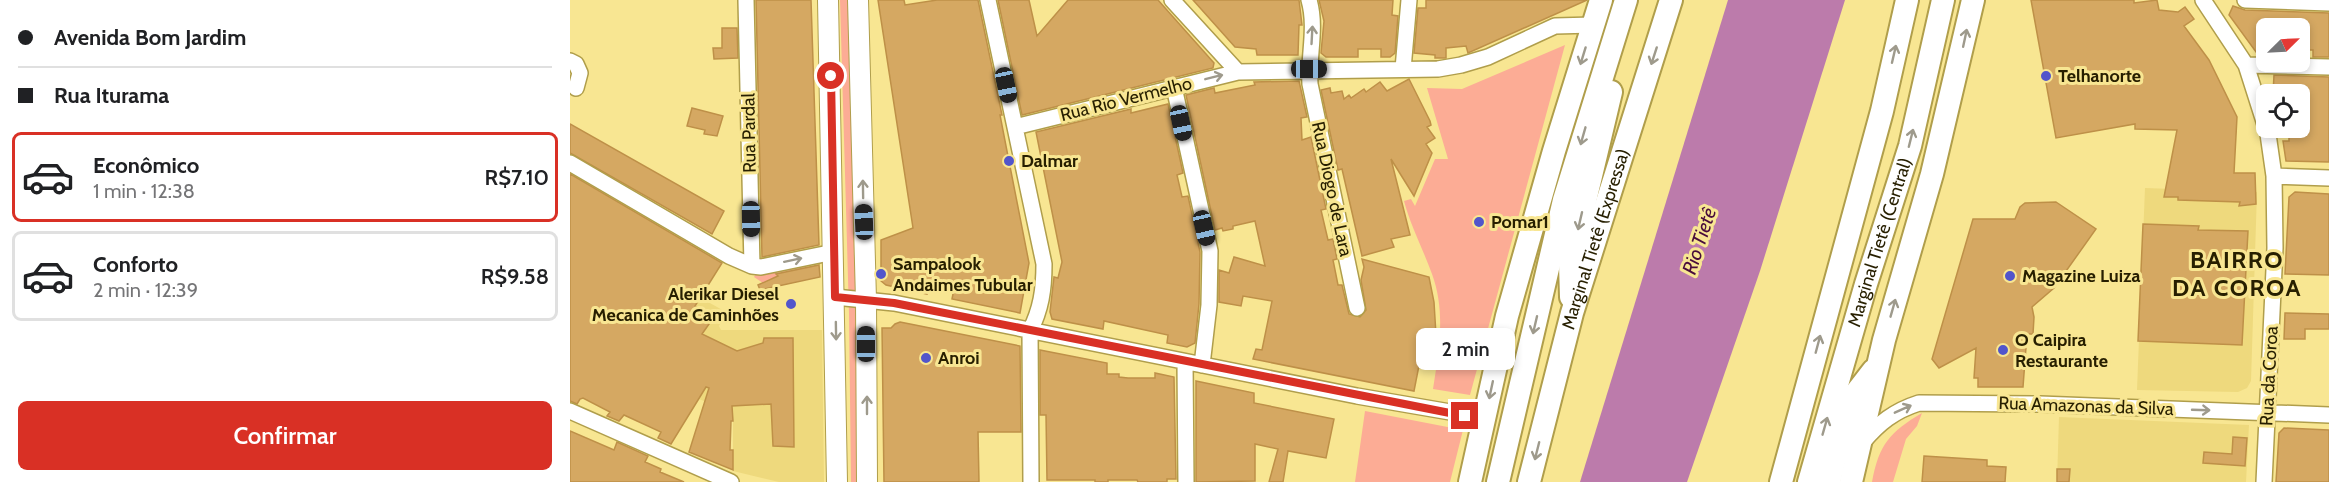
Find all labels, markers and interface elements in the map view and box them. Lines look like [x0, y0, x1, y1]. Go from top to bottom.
north arrow [2256, 18, 2310, 72]
map controls [2256, 18, 2310, 138]
text: Avenida Bom Jardim [54, 24, 246, 51]
one-way arrow [1307, 25, 1318, 45]
one-way arrow [1960, 29, 1971, 48]
one-way arrow [1889, 45, 1901, 64]
one-way arrow [1577, 46, 1588, 65]
one-way arrow [1647, 46, 1658, 65]
car [1291, 60, 1327, 78]
route start [817, 62, 844, 89]
place label: Telhanorte [2058, 65, 2141, 87]
car [993, 66, 1019, 104]
marker: Telhanorte [2039, 69, 2053, 83]
one-way arrow [1204, 71, 1223, 83]
street label: Rua Rio Vermelho [1058, 72, 1194, 126]
text: Rua Iturama [54, 82, 169, 109]
button: locate [2256, 84, 2310, 138]
street label: Rua Pardal [737, 92, 761, 173]
car [1168, 104, 1194, 142]
street label: Rua Diogo de Lara [1307, 119, 1357, 259]
one-way arrow [1577, 126, 1588, 145]
one-way arrow [1906, 129, 1918, 148]
street label: Marginal Tietê (Expressa) [1557, 146, 1634, 332]
icon: car [21, 150, 75, 204]
place label: Dalmar [1021, 150, 1078, 172]
text: Econômico [93, 152, 199, 179]
marker: Dalmar [1002, 154, 1016, 168]
street label: Marginal Tietê (Central) [1843, 155, 1917, 329]
text: R$7.10 [485, 164, 549, 191]
text: 1 min · 12:38 [93, 179, 195, 203]
one-way arrow [857, 179, 869, 199]
car [742, 201, 760, 237]
car [854, 204, 874, 240]
water label: Rio Tietê [1677, 205, 1721, 277]
car [1191, 208, 1217, 248]
place label: Pomar1 [1491, 211, 1549, 233]
one-way arrow [1574, 211, 1586, 230]
marker: Pomar1 [1472, 215, 1486, 229]
district label: BAIRRO DA COROA [2172, 245, 2302, 302]
icon: car [21, 249, 75, 303]
text: Conforto [93, 251, 178, 278]
place label: Sampalook Andaimes Tubular [893, 253, 1033, 296]
one-way arrow [783, 254, 802, 266]
text: R$9.58 [481, 263, 549, 290]
place label: Magazine Luiza [2022, 265, 2141, 287]
marker: Sampalook Andaimes Tubular [874, 267, 888, 281]
marker: Magazine Luiza [2003, 269, 2017, 283]
text: 2 min · 12:39 [93, 278, 198, 302]
place label: Alerikar Diesel Mecanica de Caminhões [592, 283, 779, 326]
marker: Alerikar Diesel Mecanica de Caminhões [784, 297, 798, 311]
one-way arrow [1888, 299, 1899, 318]
one-way arrow [1528, 315, 1540, 334]
one-way arrow [830, 321, 842, 341]
street label: Rua da Coroa [2255, 325, 2283, 427]
car [857, 326, 875, 362]
callout: 2 min [1416, 329, 1514, 371]
place label: O Caipira Restaurante [2015, 329, 2108, 372]
one-way arrow [1813, 335, 1824, 354]
text: 2 min [1441, 337, 1490, 361]
marker: O Caipira Restaurante [1996, 343, 2010, 357]
place label: Anroi [938, 347, 980, 369]
marker: Anroi [919, 351, 933, 365]
one-way arrow [1485, 380, 1496, 399]
street label: Rua Amazonas da Silva [1998, 392, 2174, 420]
one-way arrow [861, 395, 872, 415]
button: Confirmar [18, 401, 552, 470]
route end [1451, 402, 1478, 429]
one-way arrow [1893, 403, 1911, 414]
one-way arrow [2191, 405, 2211, 416]
one-way arrow [1820, 417, 1831, 436]
one-way arrow [1530, 442, 1542, 461]

